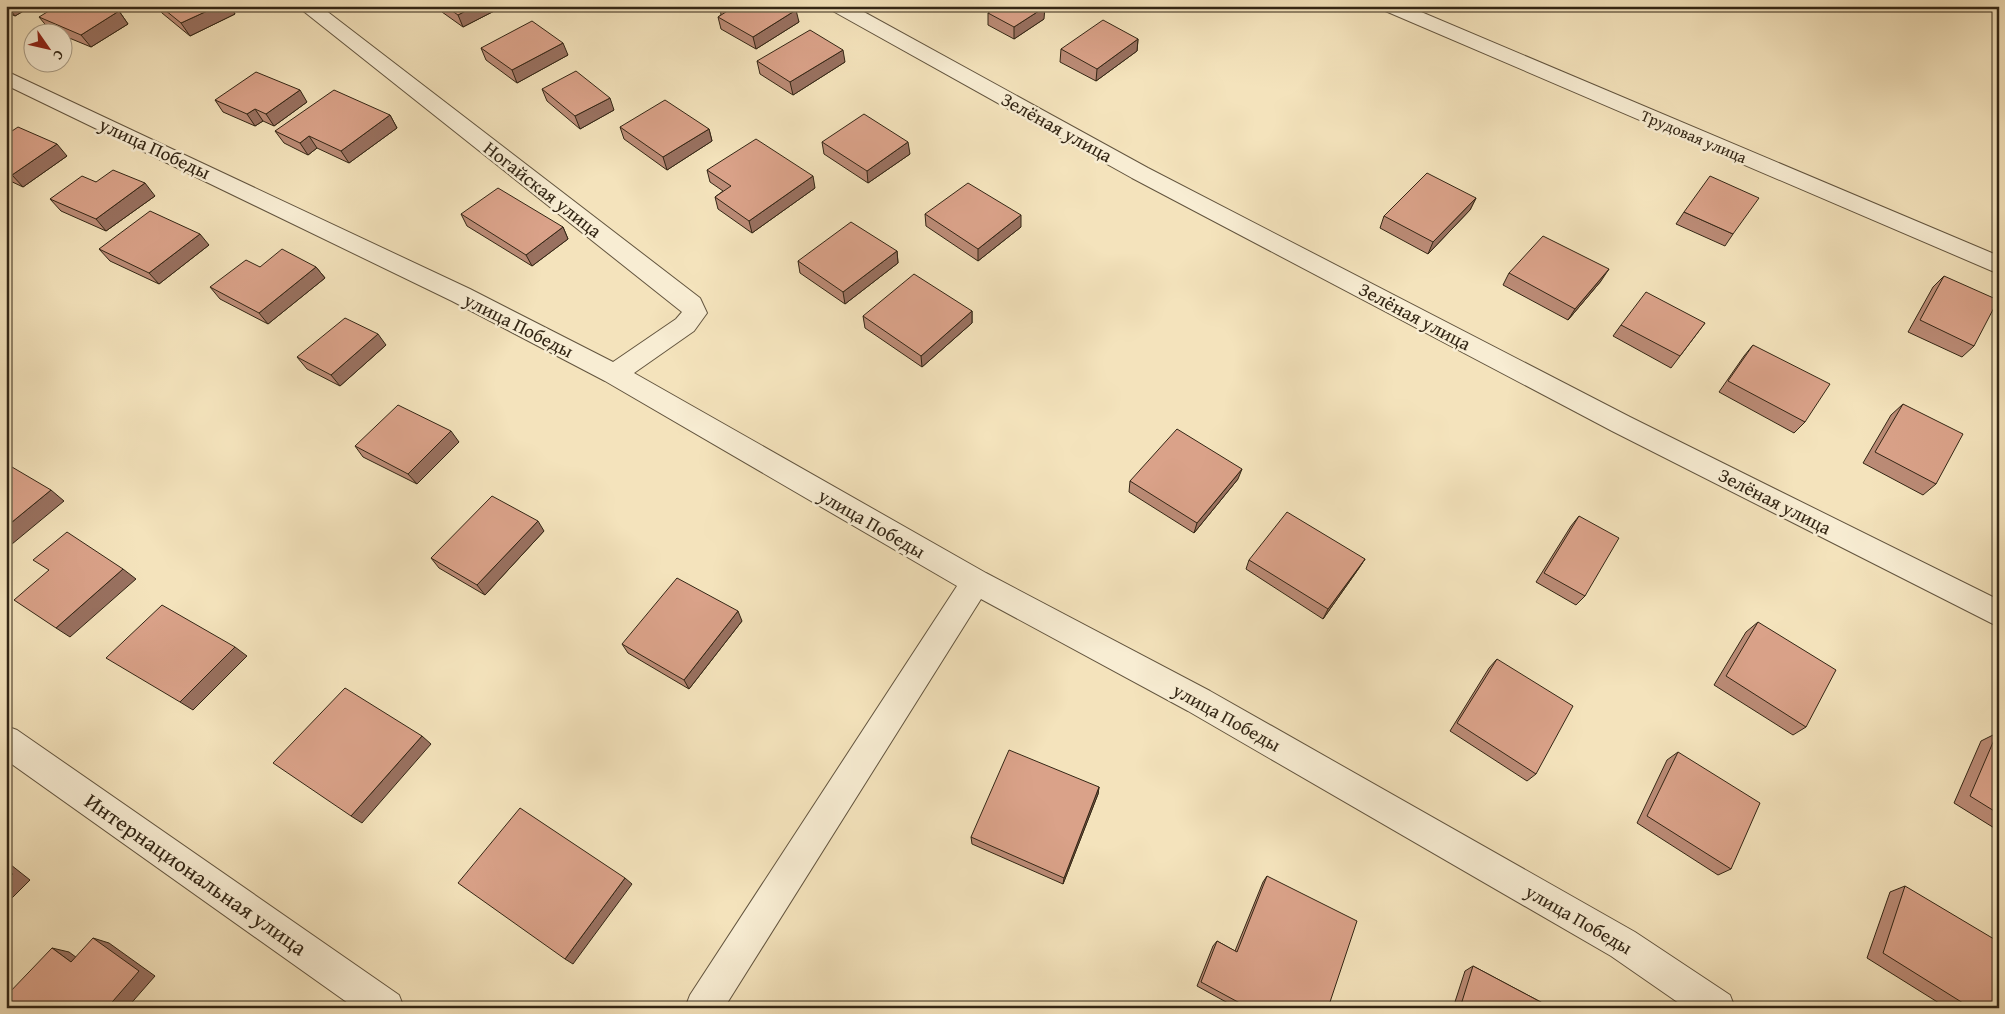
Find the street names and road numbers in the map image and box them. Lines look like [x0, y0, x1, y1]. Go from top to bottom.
street label: Зелёная улица [996, 85, 1118, 169]
street label: Трудовая улица [1637, 103, 1751, 169]
street label: улица Победы [94, 110, 215, 186]
street label: Ногайская улица [478, 134, 608, 244]
street label: Зелёная улица [1354, 275, 1476, 357]
street label: улица Победы [458, 285, 579, 365]
street label: Зелёная улица [1714, 461, 1836, 541]
street label: улица Победы [812, 480, 931, 565]
street label: улица Победы [1167, 675, 1286, 758]
street label: Интернациональная улица [78, 785, 314, 963]
street label: улица Победы [1519, 876, 1638, 961]

